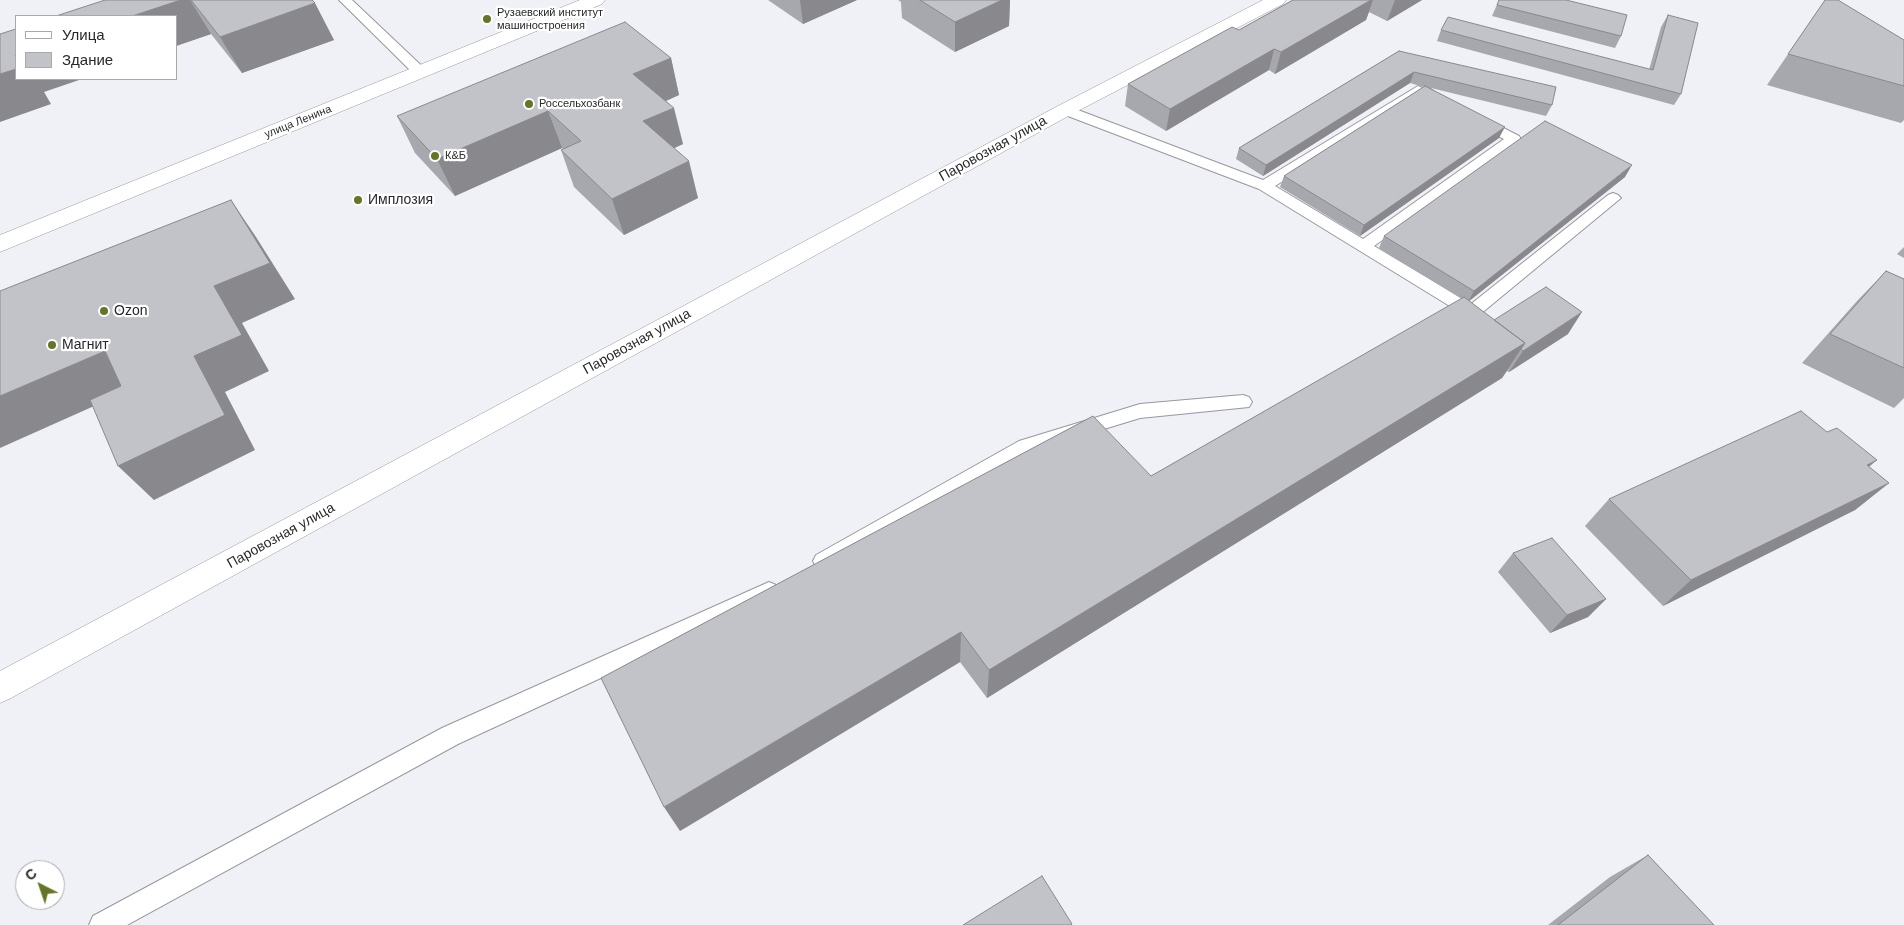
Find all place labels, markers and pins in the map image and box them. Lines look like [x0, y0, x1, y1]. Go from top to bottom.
place label: Рузаевский институт машиностроения [497, 6, 603, 32]
marker: Рузаевский институт машиностроения [481, 13, 493, 25]
place label: Россельхозбанк [539, 97, 620, 111]
marker: Россельхозбанк [523, 98, 535, 110]
place label: К&Б [445, 149, 466, 163]
marker: К&Б [429, 150, 441, 162]
place label: Имплозия [368, 192, 433, 208]
marker: Имплозия [352, 194, 364, 206]
place label: Ozon [114, 303, 147, 319]
marker: Ozon [98, 305, 110, 317]
place label: Магнит [62, 337, 109, 353]
marker: Магнит [46, 339, 58, 351]

